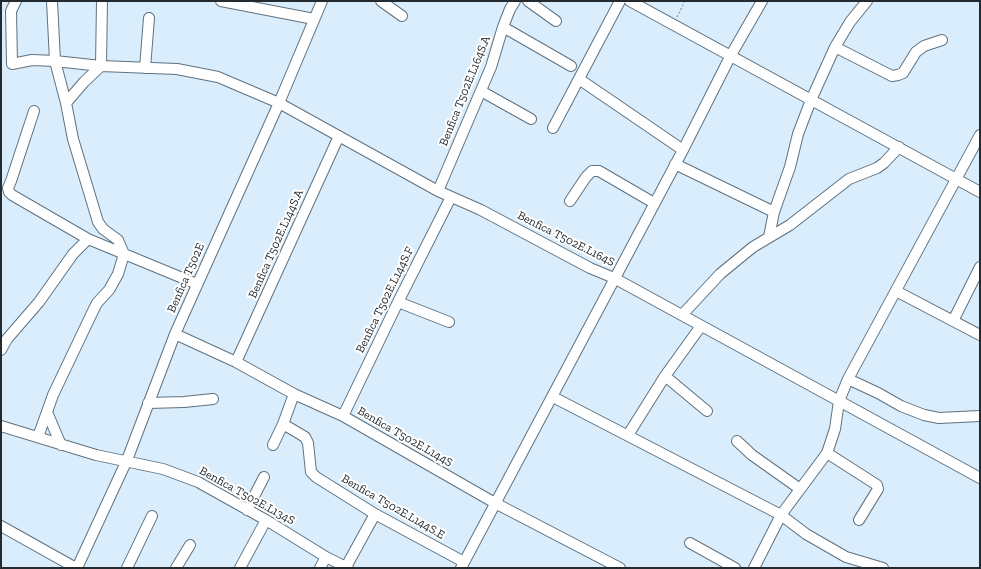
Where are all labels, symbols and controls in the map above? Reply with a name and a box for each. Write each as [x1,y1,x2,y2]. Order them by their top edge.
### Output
street label: Benfica T502E.L164S.A [436,34,494,148]
street label: Benfica T502E.L144S.A [246,187,306,301]
street label: Benfica T502E.L164S [515,208,617,270]
street label: Benfica T502E [164,241,208,315]
street label: Benfica T502E.L144S.F [353,244,417,356]
street label: Benfica T502E.L144S [355,404,455,470]
street label: Benfica T502E.L134S [197,464,297,528]
street label: Benfica T502E.L144S.E [339,472,447,542]

